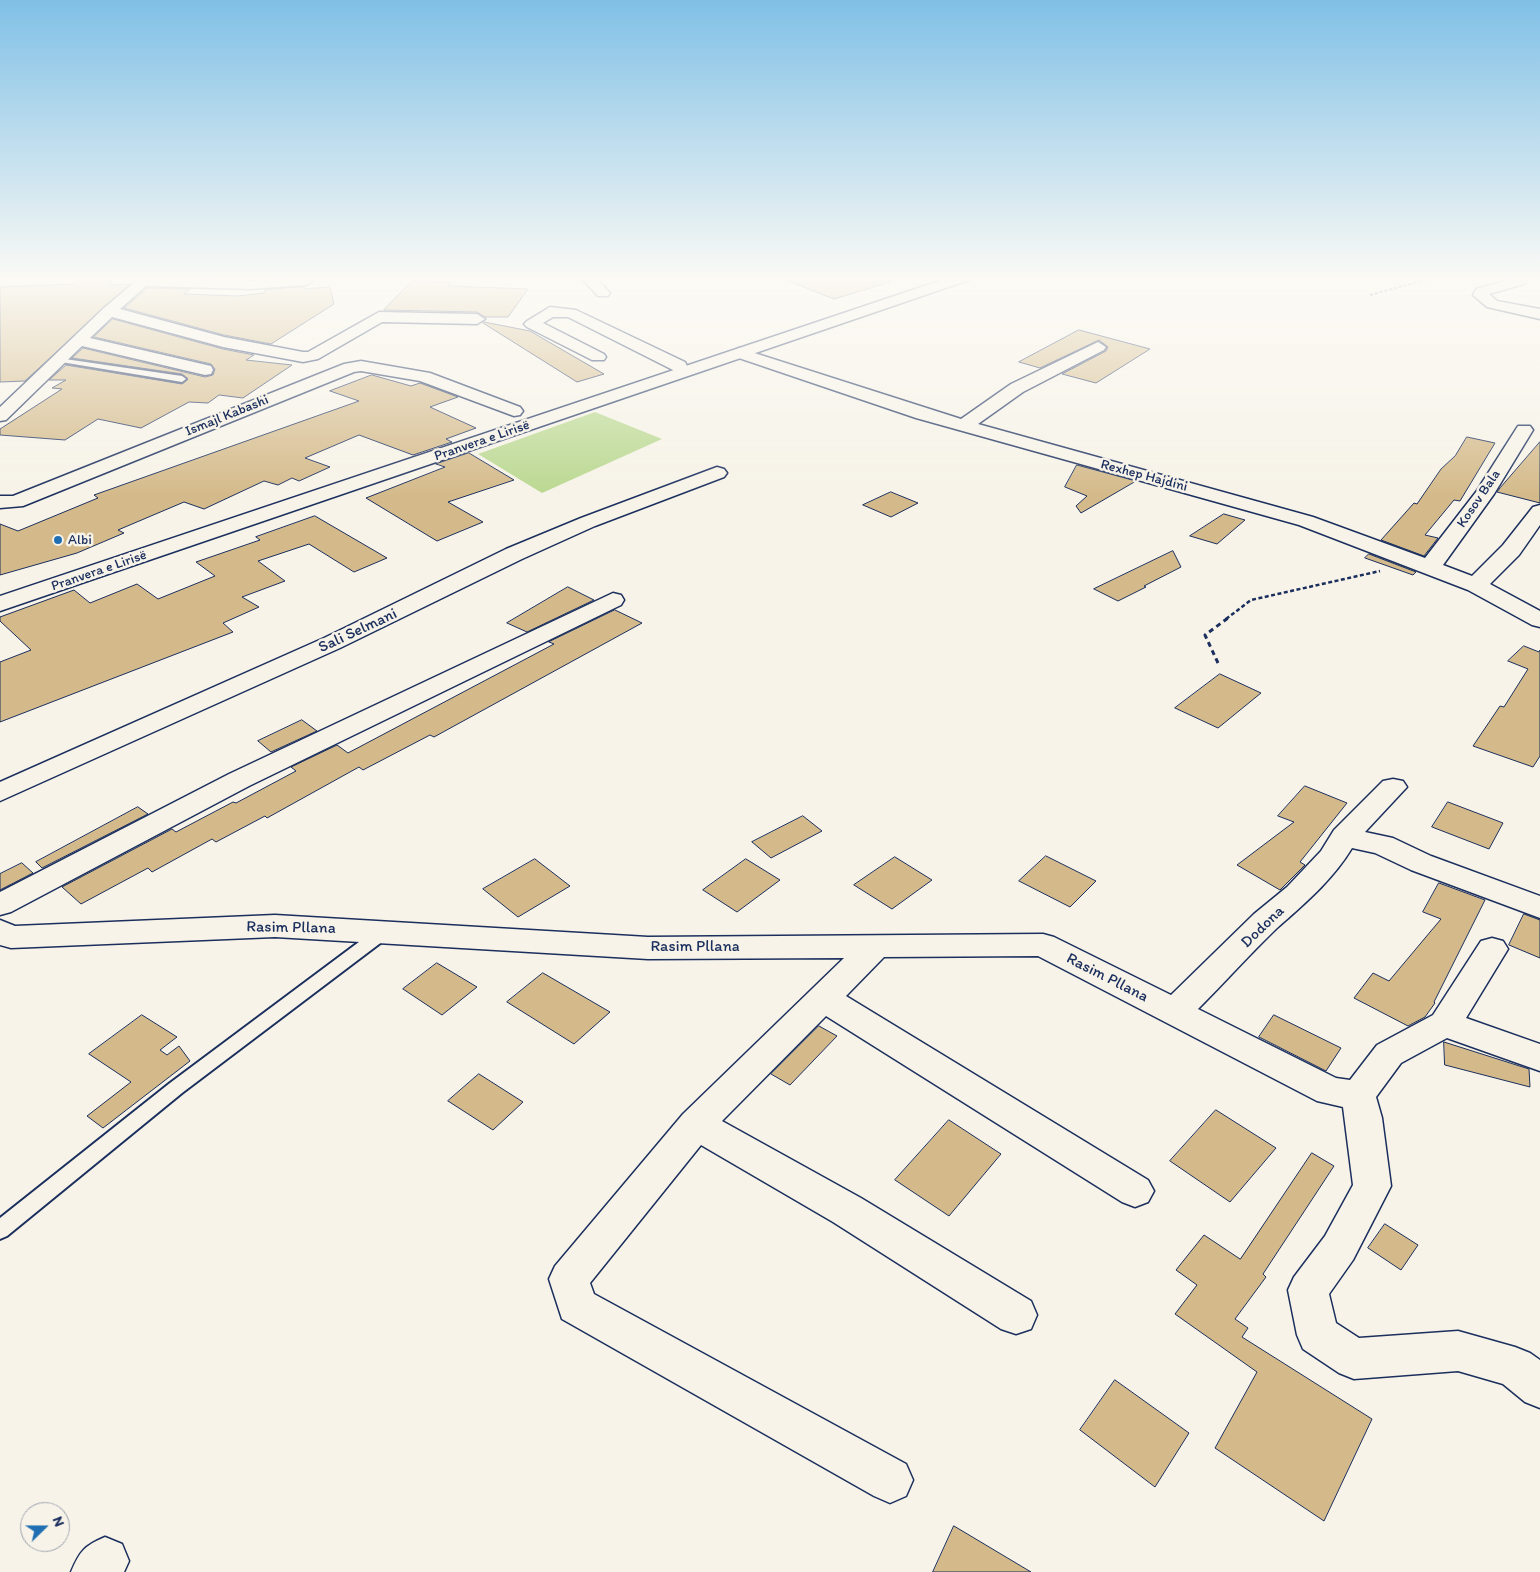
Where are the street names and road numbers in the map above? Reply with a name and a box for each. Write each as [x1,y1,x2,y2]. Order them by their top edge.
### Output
street label: Ismajl Kabashi [183,392,271,440]
street label: Pranvera e Lirisë [432,417,532,465]
street label: Rexhep Hajdini [1099,456,1189,496]
street label: Kosov Bala [1454,467,1504,531]
street label: Pranvera e Lirisë [49,547,149,595]
street label: Sali Selmani [316,604,400,658]
street label: Dodona [1237,902,1289,952]
street label: Rasim Pllana [246,918,336,938]
street label: Rasim Pllana [650,937,740,957]
street label: Rasim Pllana [1063,949,1151,1007]

